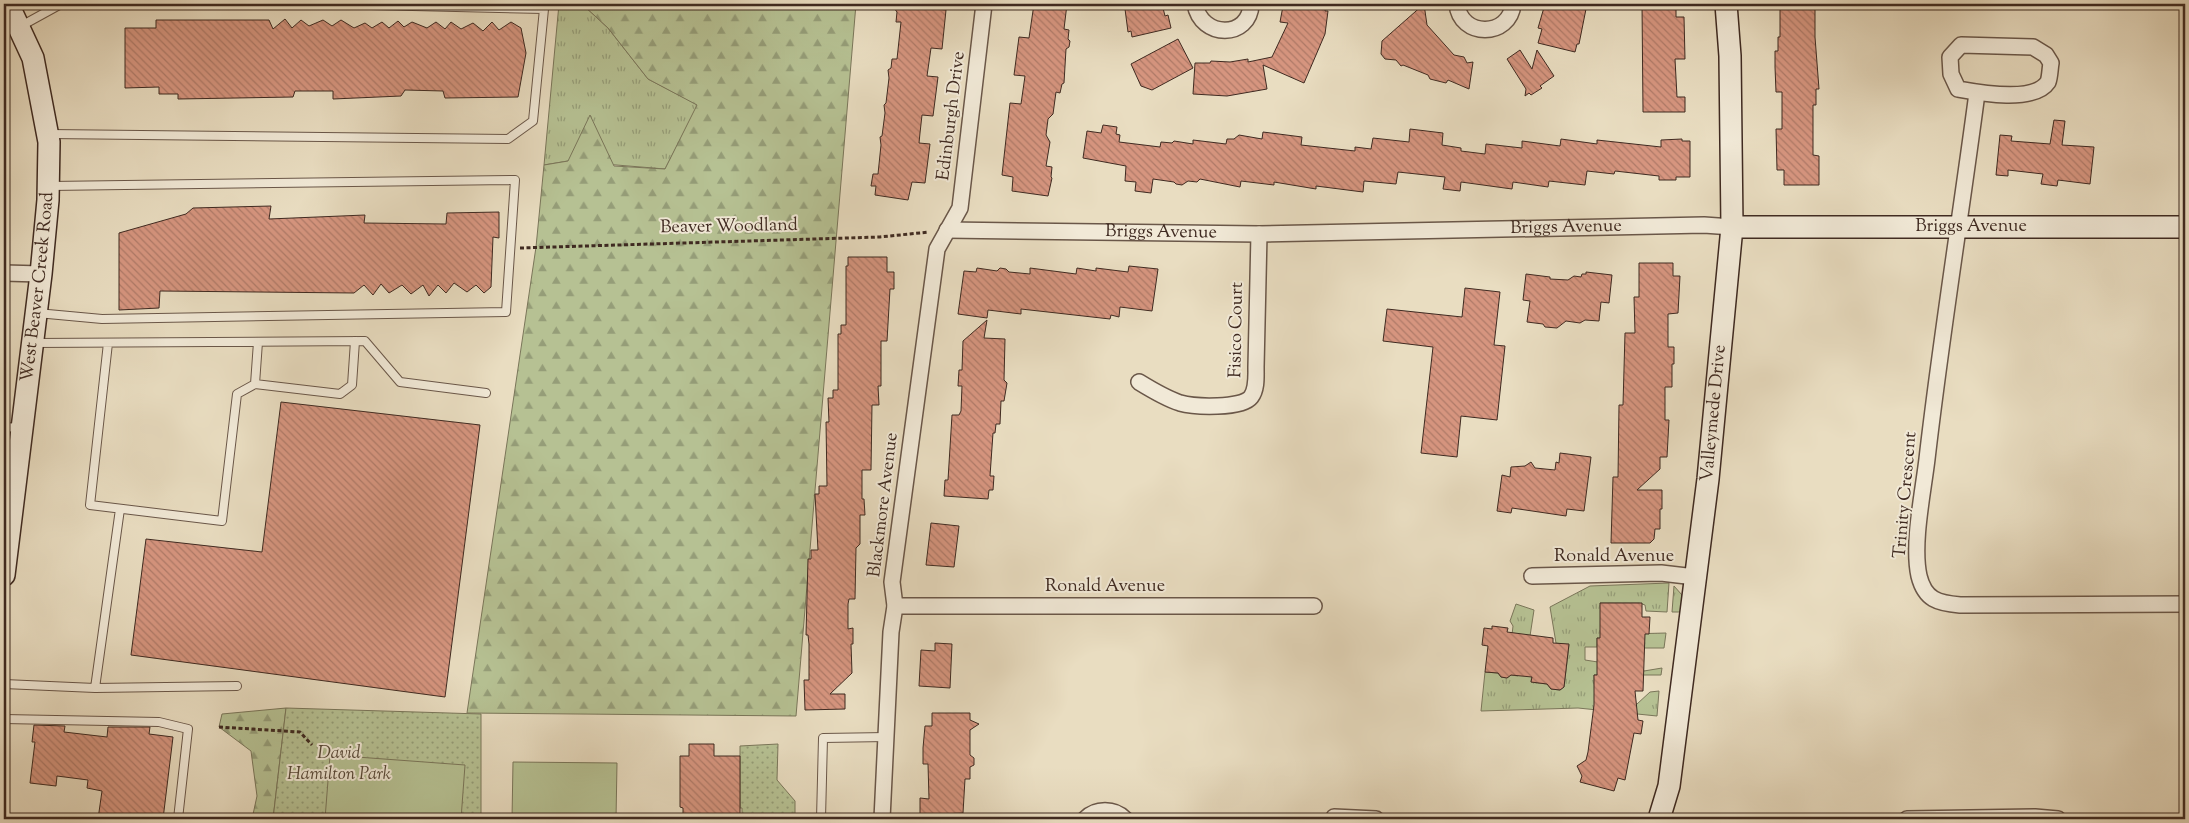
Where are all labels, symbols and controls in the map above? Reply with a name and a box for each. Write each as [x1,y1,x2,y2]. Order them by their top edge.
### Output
street label: Edinburgh Drive [931,50,973,182]
street label: West Beaver Creek Road [15,192,61,384]
street label: Beaver Woodland [660,213,798,241]
street label: Briggs Avenue [1510,214,1622,242]
street label: Briggs Avenue [1915,214,2027,240]
street label: Briggs Avenue [1105,219,1217,246]
street label: Fisico Court [1223,282,1251,378]
street label: Valleymede Drive [1695,344,1734,483]
street label: Blackmore Avenue [862,431,906,579]
street label: Trinity Crescent [1888,431,1924,559]
street label: Ronald Avenue [1554,544,1674,570]
street label: Ronald Avenue [1045,574,1165,600]
park label: David Hamilton Park [287,741,391,788]

